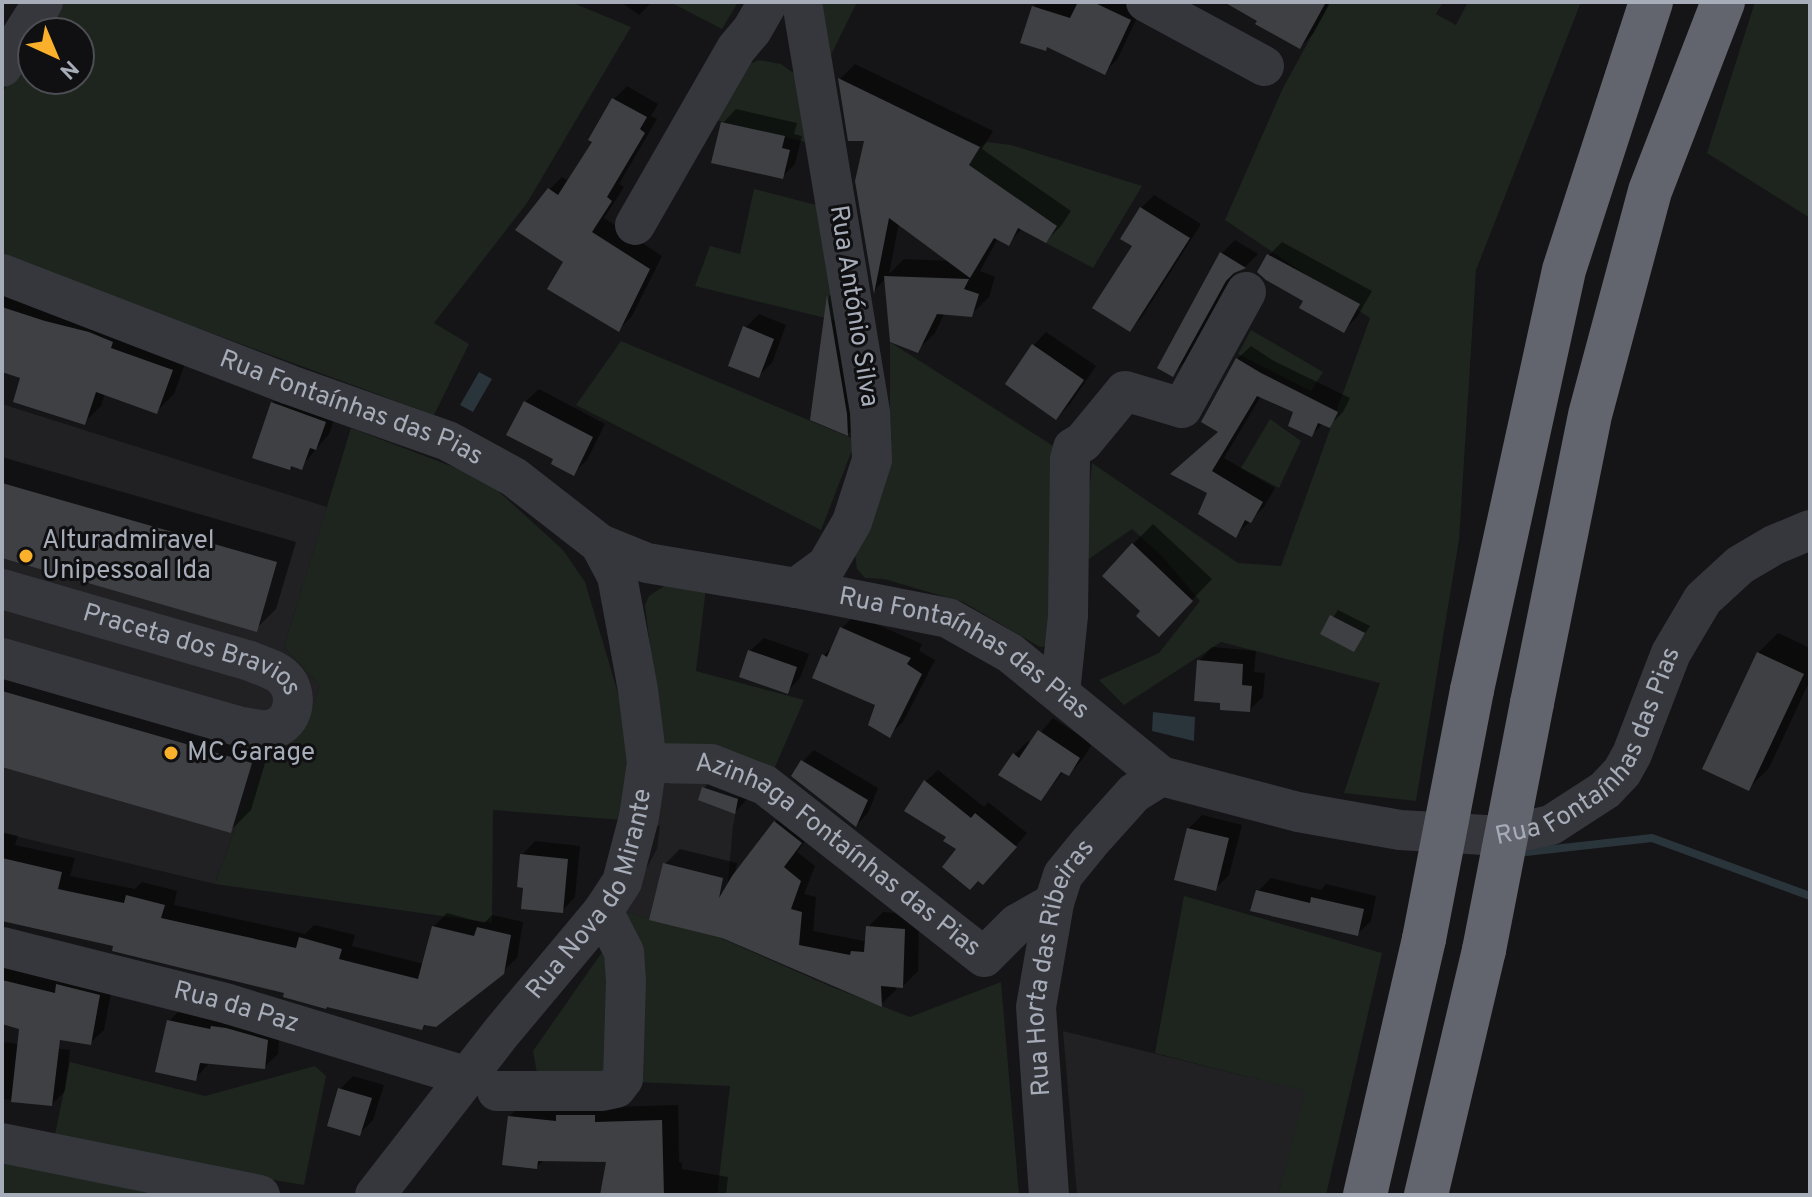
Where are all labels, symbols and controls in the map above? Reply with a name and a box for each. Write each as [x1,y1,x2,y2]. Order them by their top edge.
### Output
north arrow [16,16,96,96]
text: N [53,53,83,84]
street label: Rua António Silva [821,203,885,409]
street label: Rua Fontaínhas das Pias [215,343,489,473]
place label: Alturadmiravel Unipessoal lda [42,525,215,588]
marker: Alturadmiravel Unipessoal lda [17,547,35,565]
street label: Rua Fontaínhas das Pias [836,580,1096,727]
street label: Praceta dos Bravios [79,597,308,700]
street label: Rua Fontaínhas das Pias [1492,642,1688,853]
place label: MC Garage [187,737,315,770]
marker: MC Garage [162,744,180,762]
street label: Azinhaga Fontaínhas das Pias [695,747,987,965]
street label: Rua Nova do Mirante [519,786,660,1007]
street label: Rua Horta das Ribeiras [1019,832,1102,1097]
street label: Rua da Paz [170,974,303,1041]

